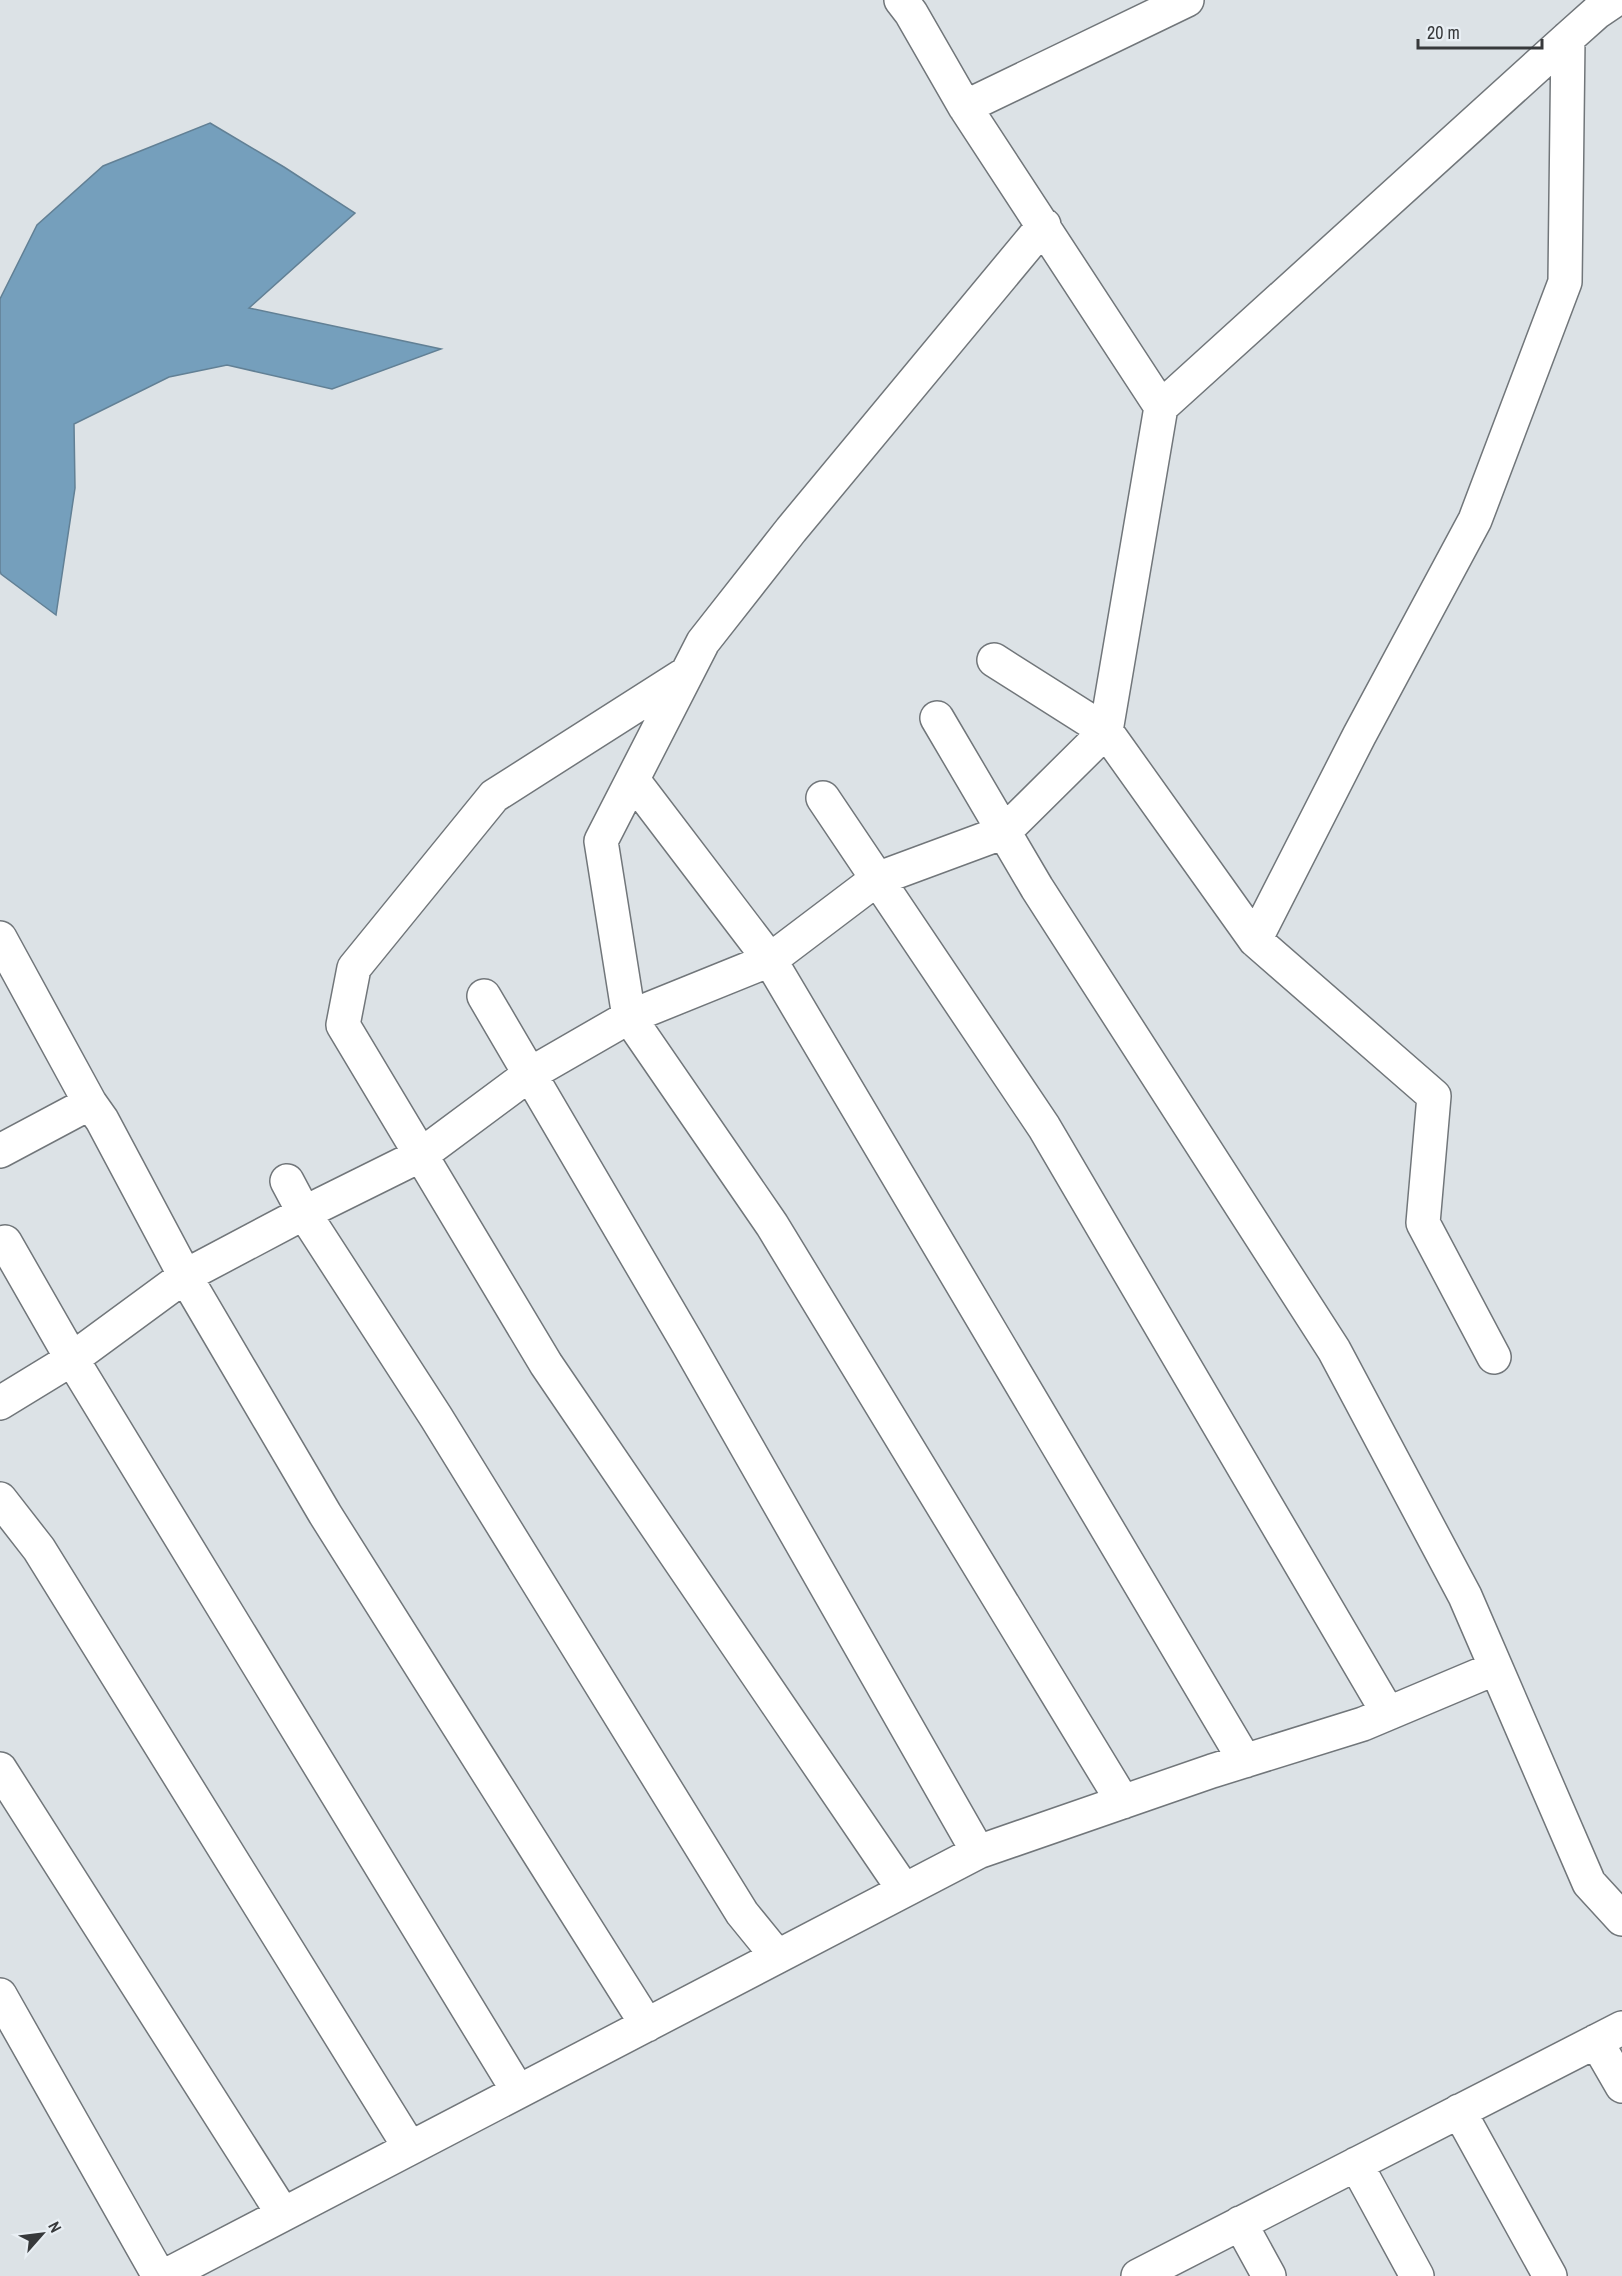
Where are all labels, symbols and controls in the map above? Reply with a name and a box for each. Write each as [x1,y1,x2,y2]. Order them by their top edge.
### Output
scale bar [1418,12,1542,50]
text: 20 m [1427,20,1460,45]
north arrow [12,2204,72,2264]
text: N [43,2218,67,2236]

